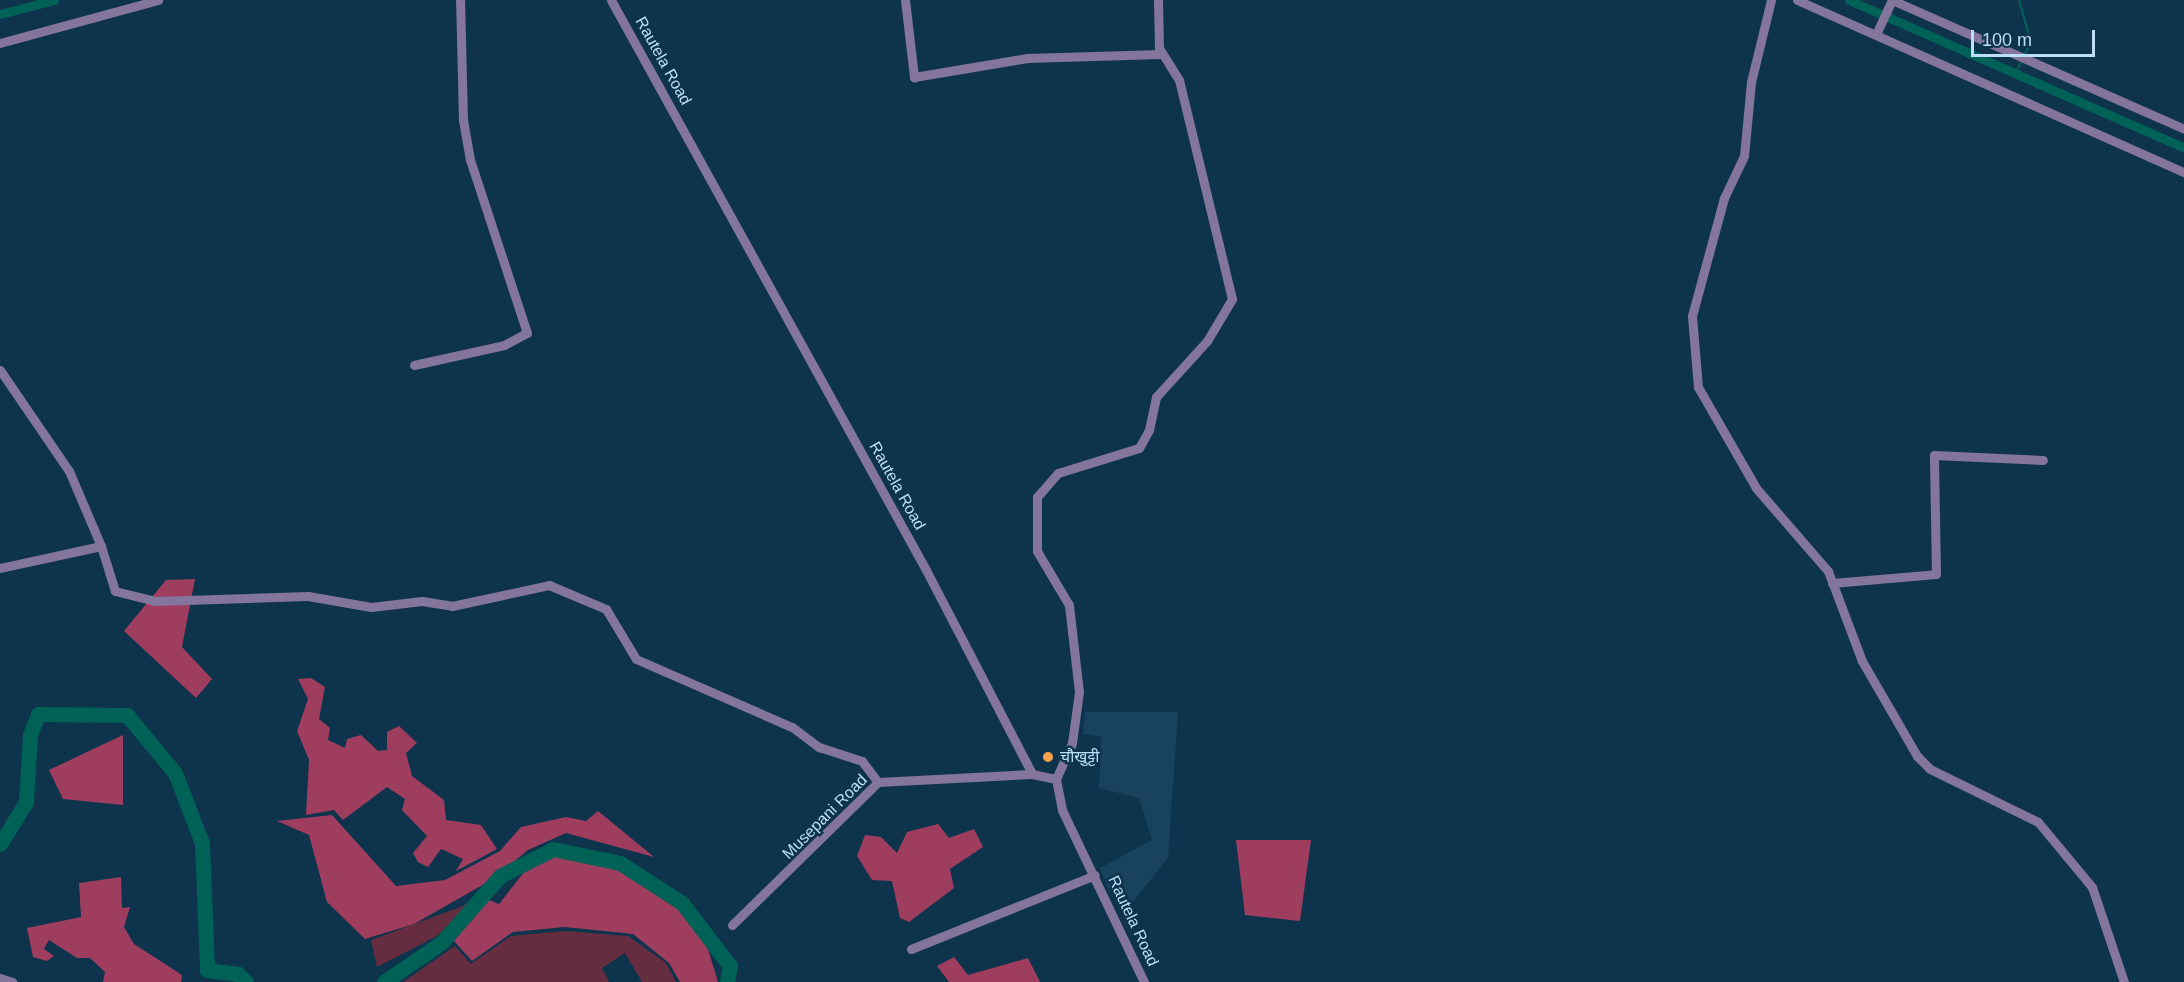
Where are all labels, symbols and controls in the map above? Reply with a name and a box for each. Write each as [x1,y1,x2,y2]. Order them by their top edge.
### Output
street label: Rautela Road [631,14,695,108]
scale bar [1974,18,2098,56]
text: 100 m [1982,30,2032,50]
street label: Rautela Road [865,439,929,533]
place label: चौखुट्टी [1060,747,1099,767]
marker: चौखुट्टी [1041,750,1055,764]
street label: Musepani Road [779,771,871,863]
street label: Rautela Road [1104,873,1162,969]

